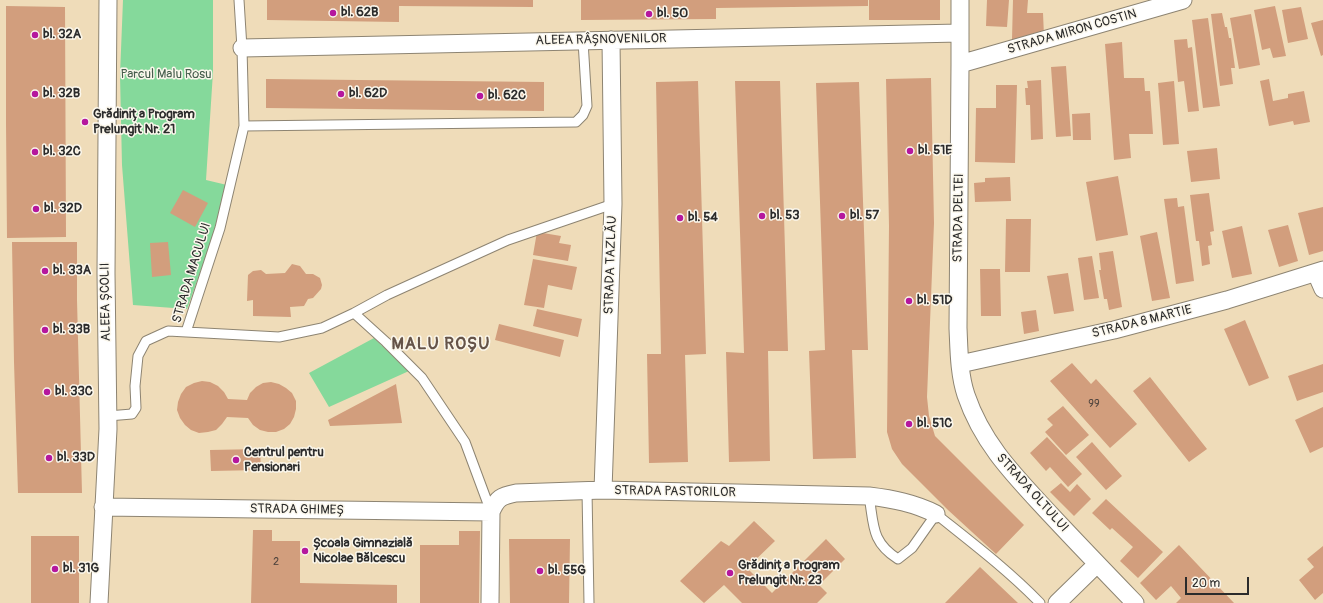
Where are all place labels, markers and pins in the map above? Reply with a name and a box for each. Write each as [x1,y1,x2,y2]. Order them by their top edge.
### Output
place label: bl. 62B [341,5,378,21]
place label: bl. 50 [657,6,688,22]
marker: bl. 62B [328,8,338,18]
marker: bl. 50 [644,9,654,19]
place label: bl. 32A [43,27,81,43]
marker: bl. 32A [30,30,40,40]
place label: bl. 32B [43,86,80,102]
place label: bl. 62D [349,86,387,102]
place label: bl. 62C [488,88,526,104]
marker: bl. 32B [30,89,40,99]
marker: bl. 62D [336,89,346,99]
marker: bl. 62C [475,91,485,101]
place label: Grădinița Program Prelungit Nr. 21 [93,107,195,138]
marker: Grădinița Program Prelungit Nr. 21 [80,117,90,127]
place label: bl. 51E [918,143,952,159]
place label: bl. 32C [43,144,81,160]
marker: bl. 51E [905,146,915,156]
marker: bl. 32C [30,147,40,157]
place label: bl. 32D [44,201,82,217]
marker: bl. 32D [31,204,41,214]
place label: bl. 53 [770,208,799,224]
place label: bl. 57 [850,208,879,224]
place label: bl. 54 [688,210,718,226]
marker: bl. 53 [757,211,767,221]
marker: bl. 57 [837,211,847,221]
marker: bl. 54 [675,213,685,223]
place label: bl. 33A [53,263,91,279]
marker: bl. 33A [40,266,50,276]
place label: bl. 51D [917,293,952,309]
marker: bl. 51D [904,296,914,306]
place label: bl. 33B [53,322,90,338]
marker: bl. 33B [40,325,50,335]
place label: bl. 33C [55,384,93,400]
marker: bl. 33C [42,387,52,397]
place label: bl. 51C [917,416,952,432]
marker: bl. 51C [904,419,914,429]
place label: Centrul pentru Pensionari [244,445,324,476]
place label: bl. 33D [57,450,95,466]
marker: bl. 33D [44,453,54,463]
marker: Centrul pentru Pensionari [231,455,241,465]
place label: Școala Gimnazială Nicolae Bălcescu [313,536,413,567]
marker: Școala Gimnazială Nicolae Bălcescu [300,546,310,556]
place label: Grădinița Program Prelungit Nr. 23 [738,558,840,589]
place label: bl. 31G [63,561,99,577]
place label: bl. 55G [548,563,586,579]
marker: bl. 31G [50,564,60,574]
marker: bl. 55G [535,566,545,576]
marker: Grădinița Program Prelungit Nr. 23 [725,568,735,578]

